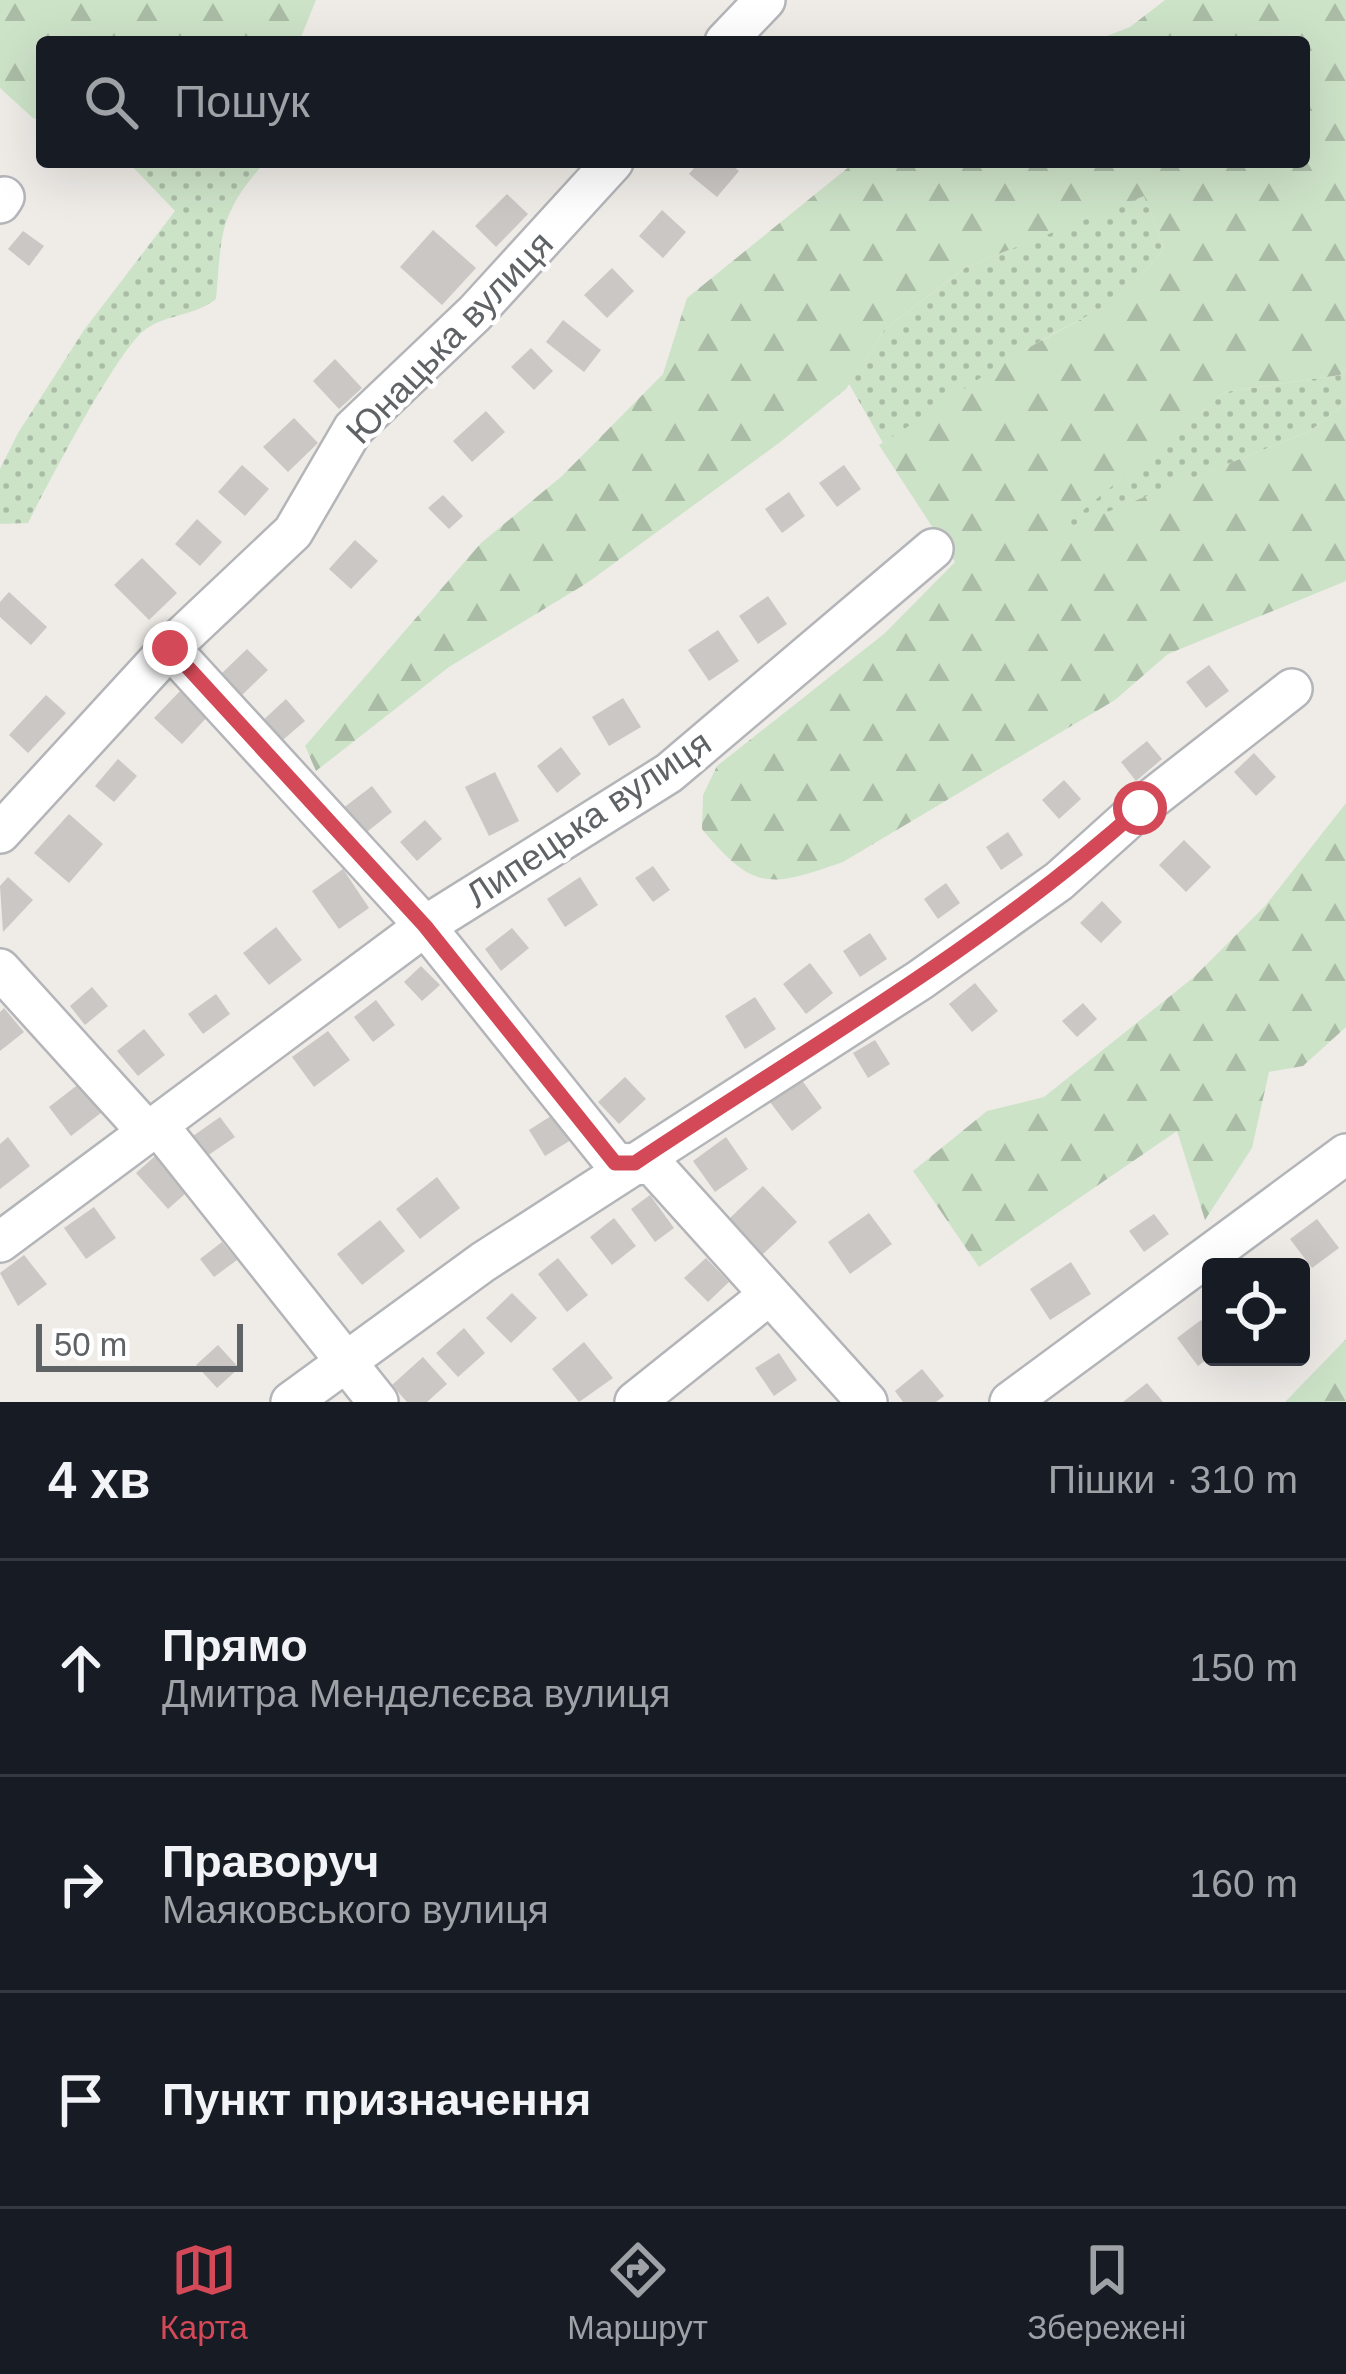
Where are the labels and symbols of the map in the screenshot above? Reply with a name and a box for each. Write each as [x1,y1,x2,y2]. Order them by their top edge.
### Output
street label: Юнацька вулиця [338,223,561,452]
route end [143,621,197,675]
street label: Липецька вулиця [458,721,718,915]
route start [1113,781,1167,835]
scale bar [36,1318,243,1371]

